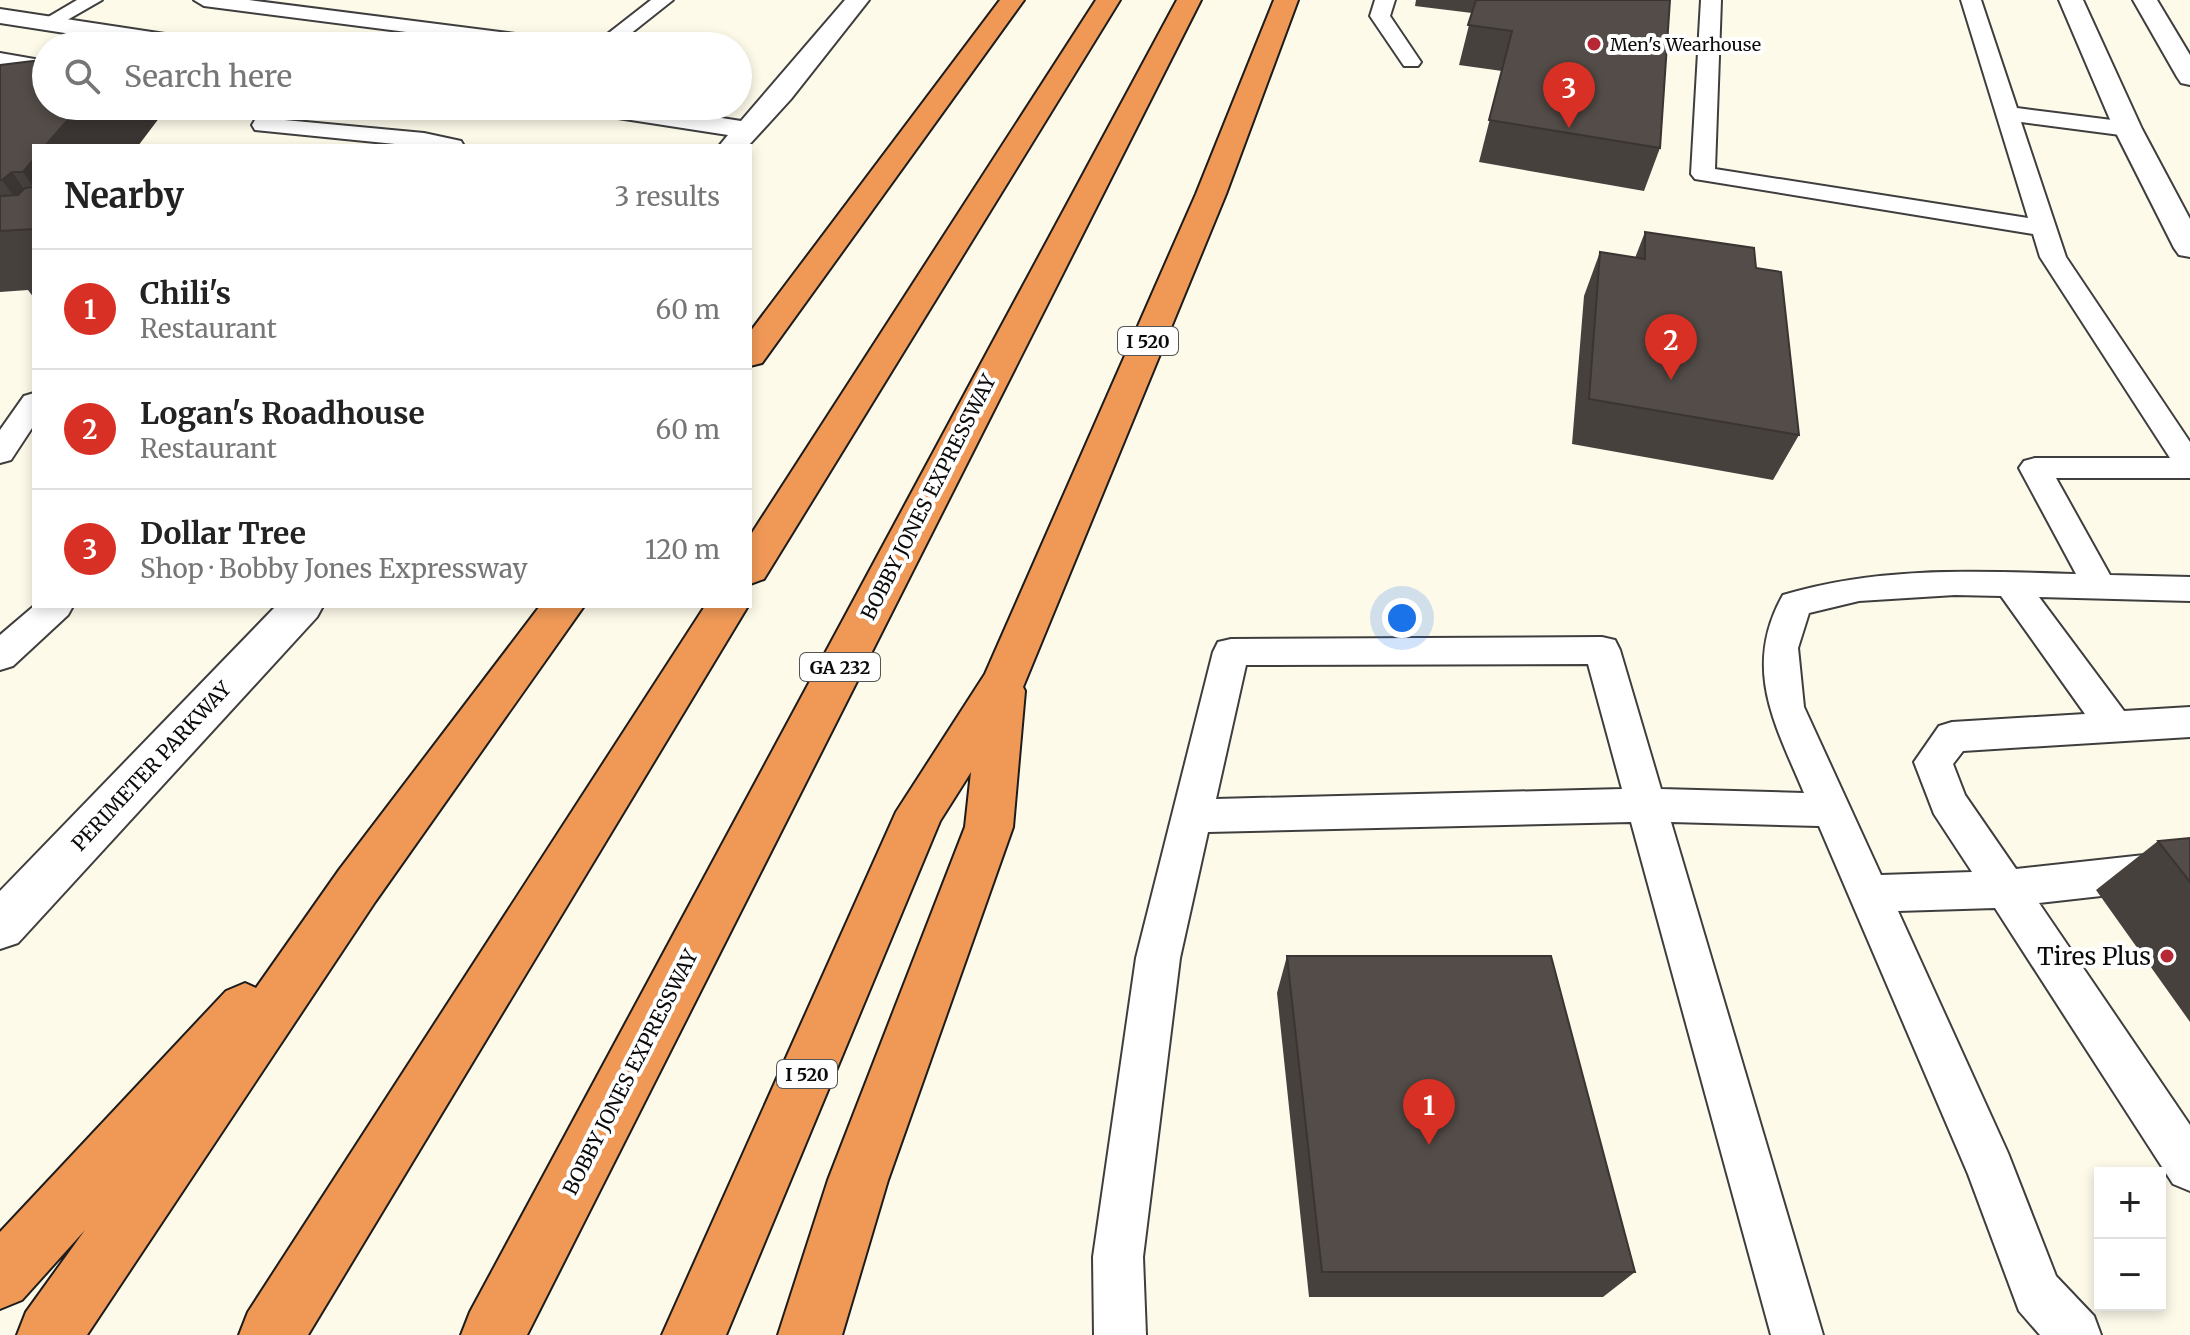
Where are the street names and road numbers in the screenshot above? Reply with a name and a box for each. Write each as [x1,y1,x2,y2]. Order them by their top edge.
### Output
road number: I 520 [1118,327,1178,355]
street label: BOBBY JONES EXPRESSWAY [855,369,1001,624]
road number: GA 232 [800,653,880,681]
street label: PERIMETER PARKWAY [66,675,237,856]
street label: BOBBY JONES EXPRESSWAY [557,944,703,1199]
road number: I 520 [777,1060,837,1088]

